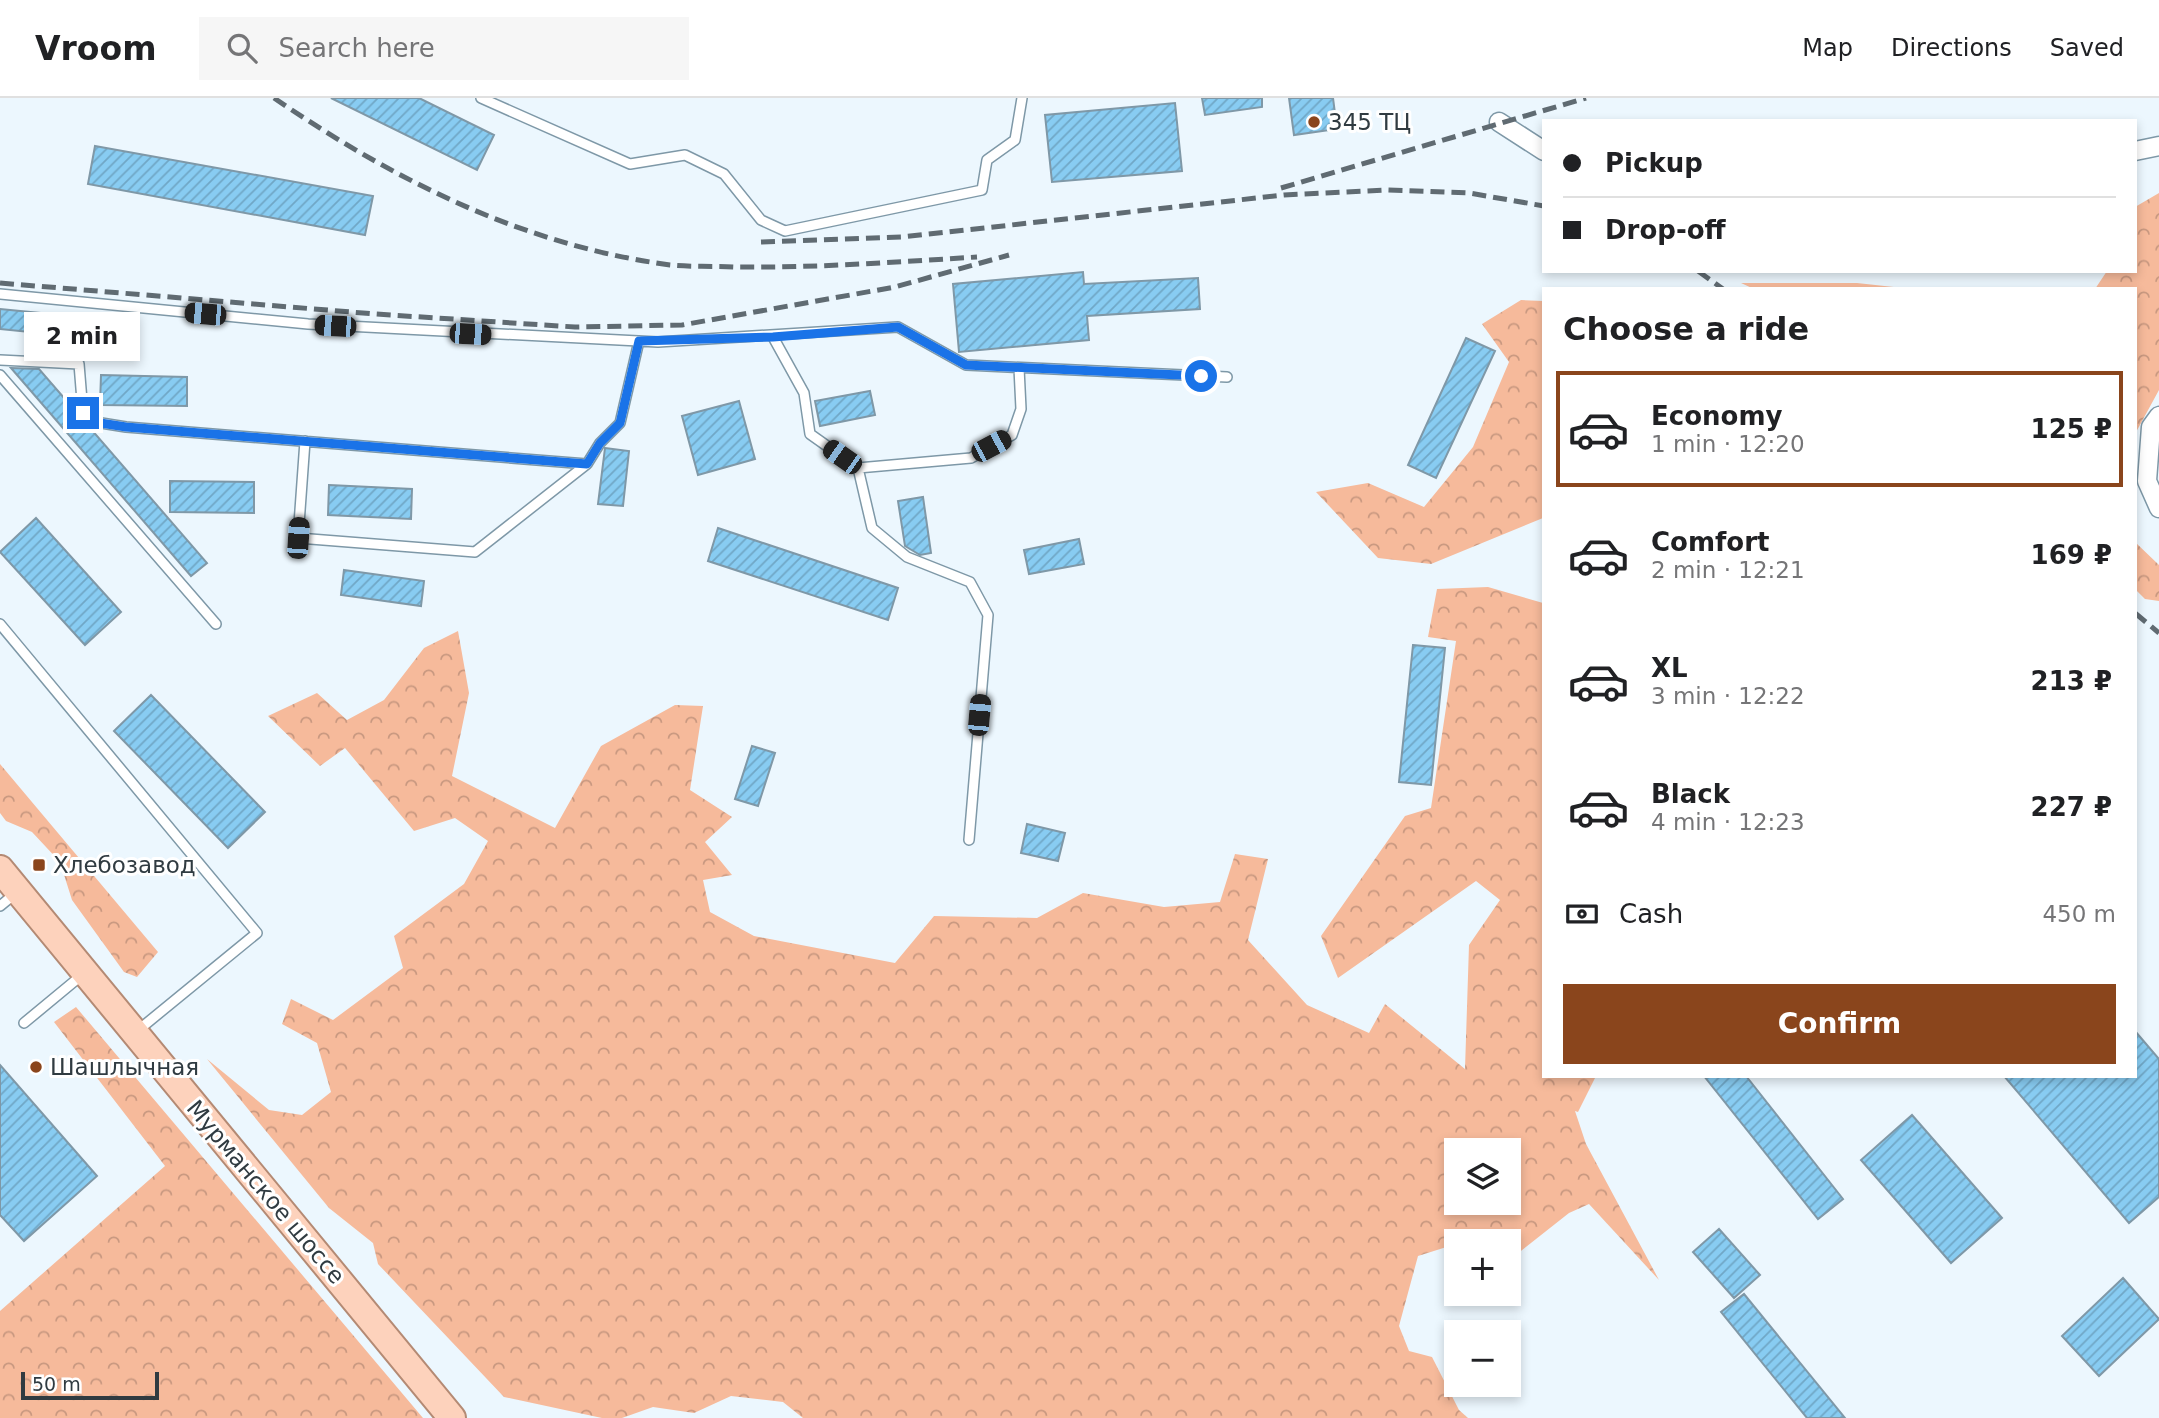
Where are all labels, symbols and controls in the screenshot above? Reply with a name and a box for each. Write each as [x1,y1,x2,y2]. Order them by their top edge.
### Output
search box [199,17,689,80]
text: Vroom [35,29,157,68]
icon: search [223,29,261,67]
text: Search here [279,33,435,63]
text: Map [1802,34,1853,62]
text: Directions [1891,34,2012,62]
text: Saved [2050,34,2124,62]
place label: 345 ТЦ [1328,109,1411,135]
marker: 345 ТЦ [1306,114,1322,130]
text: Pickup [1605,148,1703,178]
text: Drop-off [1605,215,1726,245]
car [184,302,227,326]
text: Choose a ride [1563,310,1809,348]
callout: 2 min [25,312,141,360]
car [314,314,357,338]
car [449,322,492,346]
text: 2 min [46,323,118,349]
route start [1185,360,1217,392]
route end [67,397,99,429]
icon: car [1567,398,1630,461]
text: Economy [1651,401,1782,431]
text: 125 ₽ [2031,414,2112,444]
car [968,427,1015,465]
text: 1 min · 12:20 [1651,431,1805,457]
car [819,436,866,478]
car [287,516,310,560]
icon: car [1567,524,1630,587]
text: Comfort [1651,527,1769,557]
text: 169 ₽ [2031,540,2112,570]
text: 2 min · 12:21 [1651,557,1805,583]
icon: car [1567,650,1630,713]
text: XL [1651,653,1688,683]
text: 213 ₽ [2031,666,2112,696]
text: 3 min · 12:22 [1651,683,1805,709]
car [967,693,992,737]
icon: car [1567,776,1630,839]
text: Black [1651,779,1730,809]
text: 227 ₽ [2031,792,2112,822]
text: 4 min · 12:23 [1651,809,1805,835]
place label: Хлебозавод [53,852,196,878]
marker: Хлебозавод [31,857,47,873]
icon: cash [1563,895,1601,933]
text: Cash [1619,899,1683,929]
text: 450 m [2042,901,2116,927]
button: Confirm [1563,984,2116,1064]
place label: Шашлычная [50,1054,199,1080]
marker: Шашлычная [28,1059,44,1075]
street label: Мурманское шоссе [182,1095,350,1289]
map controls [1444,1138,1521,1397]
button: layers [1444,1138,1521,1215]
button: + [1444,1229,1521,1306]
button: − [1444,1320,1521,1397]
scale bar [21,1369,159,1401]
text: 50 m [32,1373,81,1395]

